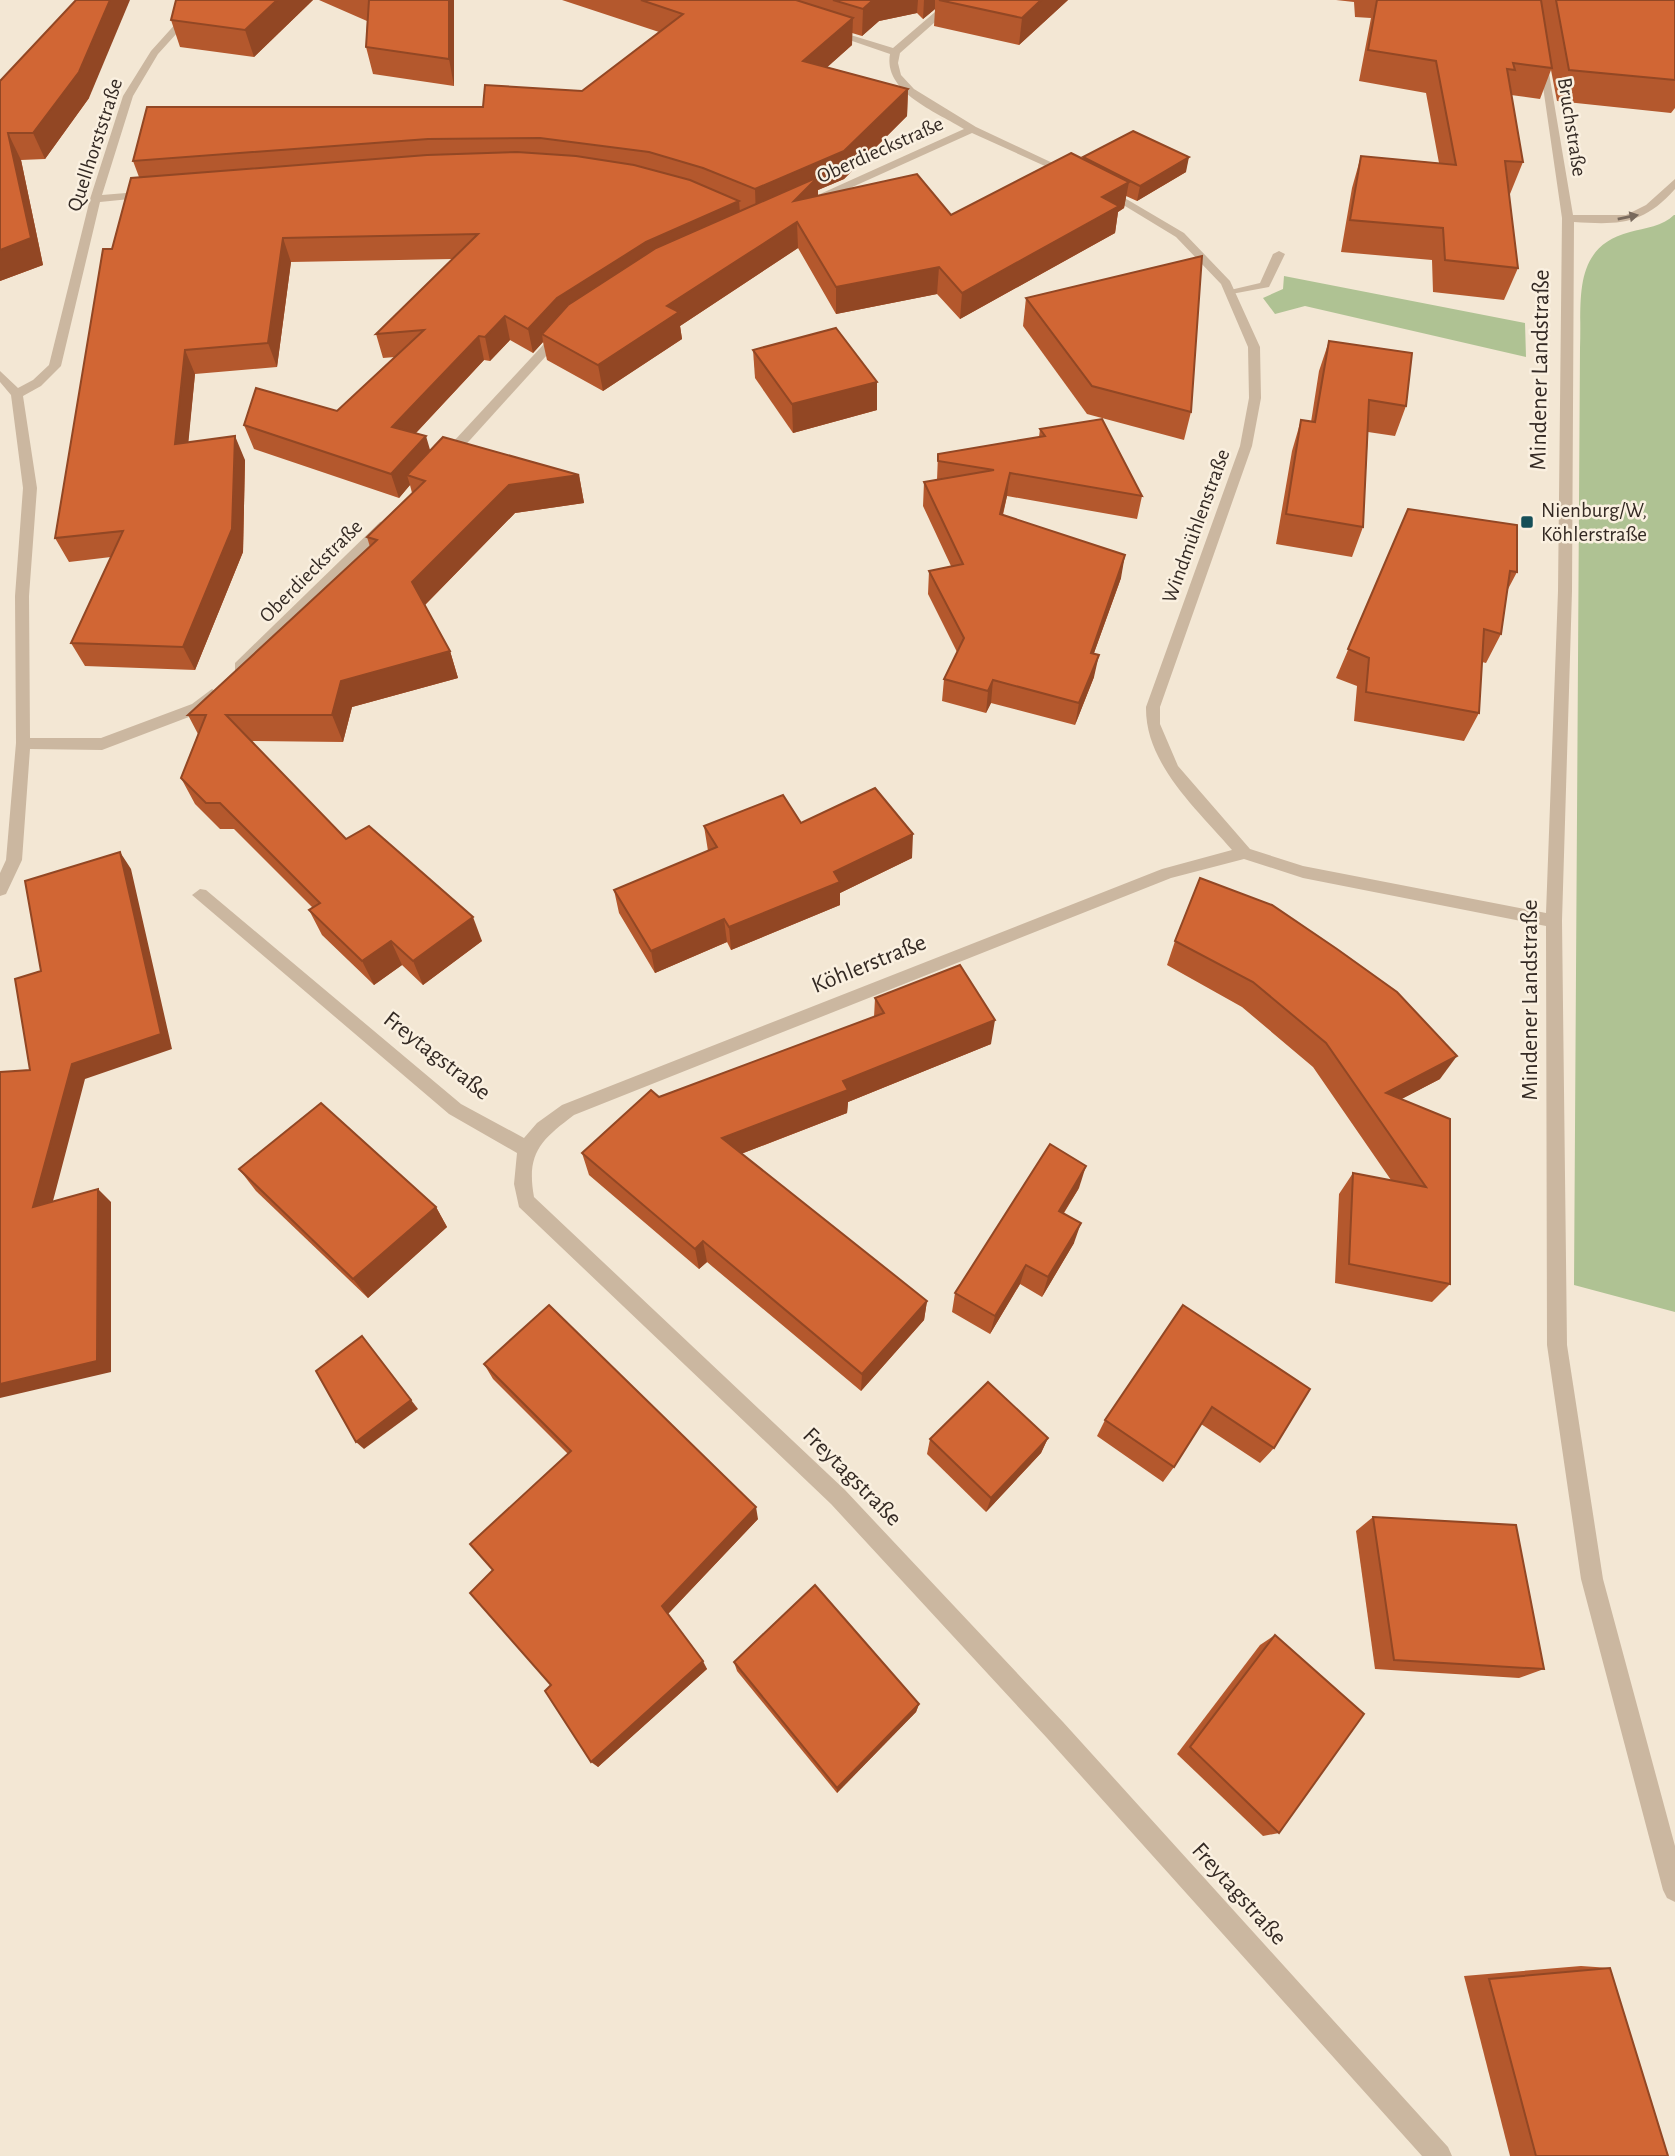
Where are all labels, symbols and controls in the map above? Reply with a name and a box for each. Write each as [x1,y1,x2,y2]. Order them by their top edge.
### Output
street label: Quellhorststraße [64,76,126,214]
street label: Bruchstraße [1554,76,1590,178]
street label: Oberdieckstraße [814,113,946,187]
one-way arrow [1617,212,1639,223]
street label: Mindener Landstraße [1526,269,1554,471]
street label: Windmühlenstraße [1158,446,1234,606]
place label: Nienburg/W, Köhlerstraße [1541,500,1647,545]
marker: Nienburg/W, Köhlerstraße [1519,514,1535,530]
street label: Oberdieckstraße [256,516,366,626]
street label: Mindener Landstraße [1518,900,1542,1100]
street label: Köhlerstraße [808,930,930,998]
street label: Freytagstraße [379,1007,495,1105]
street label: Freytagstraße [798,1423,906,1531]
street label: Freytagstraße [1187,1838,1291,1950]

